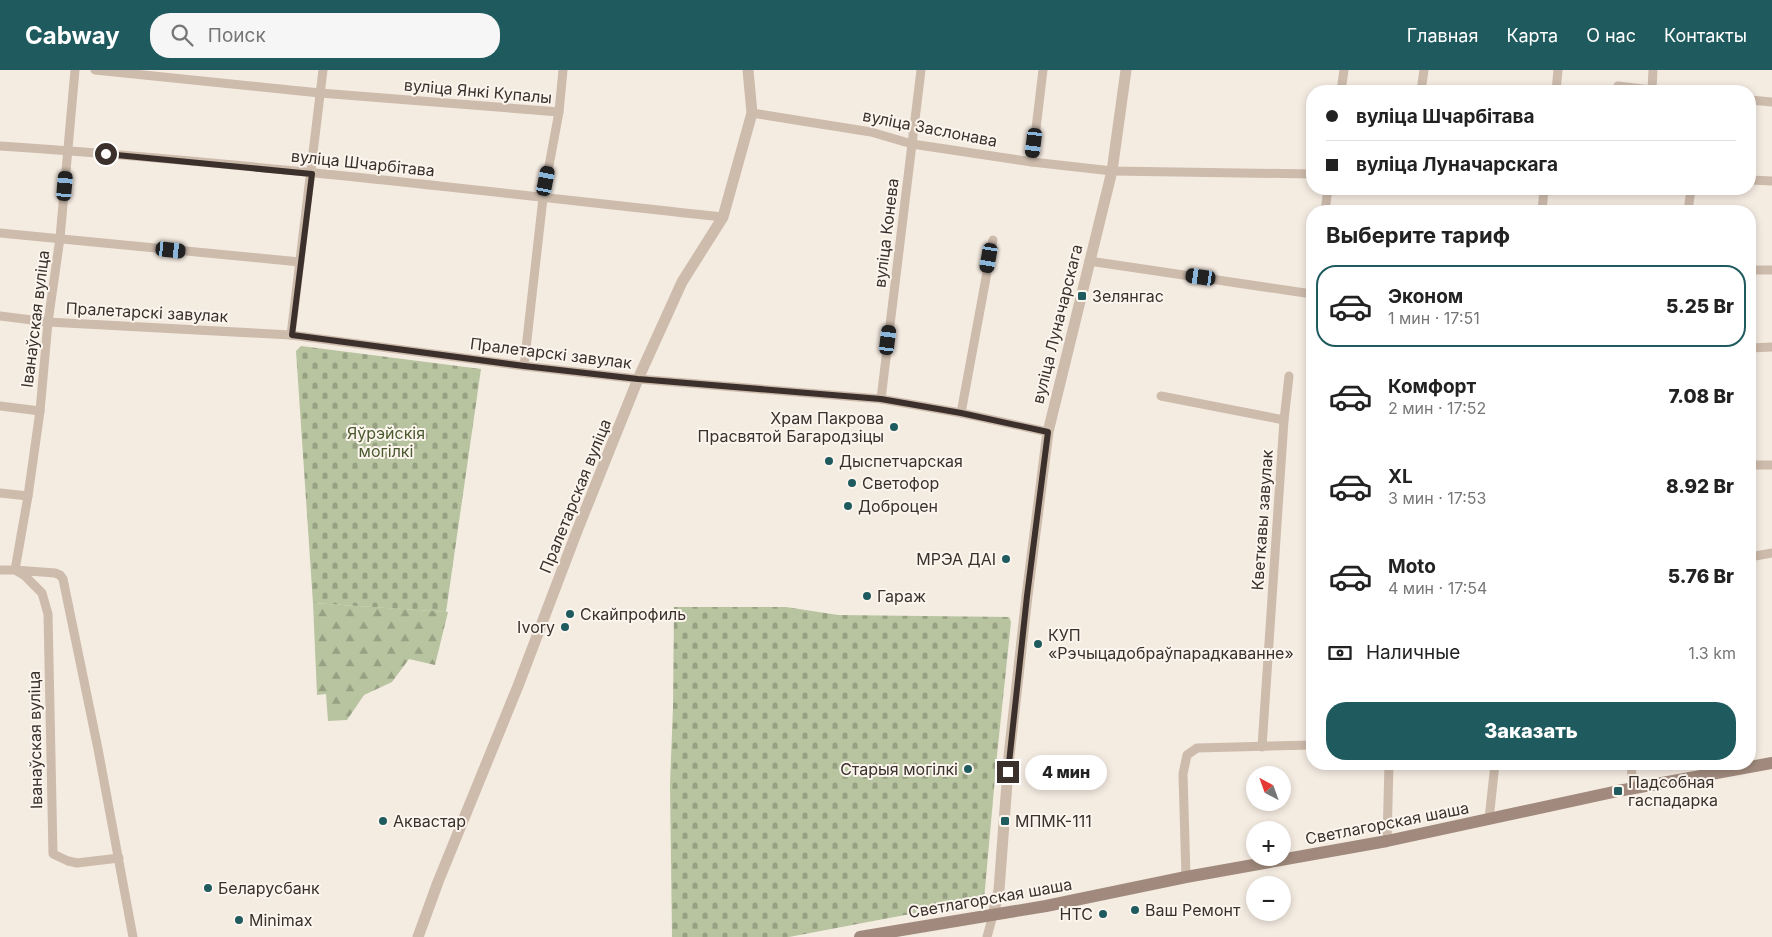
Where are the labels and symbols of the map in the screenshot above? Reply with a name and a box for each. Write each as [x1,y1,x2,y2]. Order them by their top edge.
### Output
street label: вуліца Янкі Купалы [403,75,553,107]
street label: вуліца Заслонава [861,105,999,151]
car [1024,127,1043,159]
route start [95,143,117,165]
street label: вуліца Шчарбітава [290,145,436,181]
car [535,165,556,197]
car [56,170,73,202]
street label: вуліца Конева [869,177,903,289]
car [155,241,186,259]
car [979,242,998,274]
street label: вуліца Луначарскага [1027,242,1087,406]
street label: Іванаўская вуліца [17,249,53,389]
car [1185,267,1216,287]
place label: Зелянгас [1092,286,1164,306]
marker: Зелянгас [1076,290,1088,302]
street label: Пралетарскі завулак [65,298,229,326]
car [878,324,897,356]
street label: Пралетарскі завулак [469,333,633,373]
place label: Храм Пакрова Прасвятой Багародзіцы [698,408,884,446]
street label: Пралетарская вуліца [535,416,615,576]
marker: Храм Пакрова Прасвятой Багародзіцы [888,421,900,433]
park label: Яўрэйскія могілкі [347,423,425,461]
street label: Кветкавы завулак [1247,449,1277,591]
place label: Дыспетчарская [839,451,963,471]
marker: Дыспетчарская [823,455,835,467]
place label: Светофор [862,473,939,493]
marker: Светофор [846,477,858,489]
place label: Доброцен [858,496,938,516]
marker: Доброцен [842,500,854,512]
place label: МРЭА ДАІ [916,549,996,569]
marker: МРЭА ДАІ [1000,553,1012,565]
place label: Гараж [877,586,926,606]
marker: Гараж [861,590,873,602]
place label: Скайпрофиль [580,604,686,624]
marker: Скайпрофиль [564,608,576,620]
place label: Ivory [517,617,555,637]
marker: Ivory [559,621,571,633]
place label: КУП «Рэчыцадобраўпарадкаванне» [1048,625,1294,663]
marker: КУП «Рэчыцадобраўпарадкаванне» [1032,638,1044,650]
street label: Іванаўская вуліца [24,671,46,809]
callout: 4 мин [1026,754,1108,790]
place label: Старыя могілкі [840,759,958,779]
route end [997,761,1019,783]
marker: Старыя могілкі [962,763,974,775]
north arrow [1246,766,1291,811]
place label: Падсобная гаспадарка [1628,772,1718,810]
marker: Падсобная гаспадарка [1612,785,1624,797]
street label: Светлагорская шаша [1303,797,1471,849]
place label: Аквастар [393,811,466,831]
place label: МПМК-111 [1015,811,1092,831]
marker: Аквастар [377,815,389,827]
marker: МПМК-111 [999,815,1011,827]
street label: Светлагорская шаша [906,874,1074,922]
place label: Беларусбанк [218,878,320,898]
marker: Беларусбанк [202,882,214,894]
place label: Ваш Ремонт [1145,900,1241,920]
place label: НТС [1060,904,1093,924]
marker: Ваш Ремонт [1129,904,1141,916]
marker: НТС [1097,908,1109,920]
place label: Minimax [249,910,313,930]
marker: Minimax [233,914,245,926]

